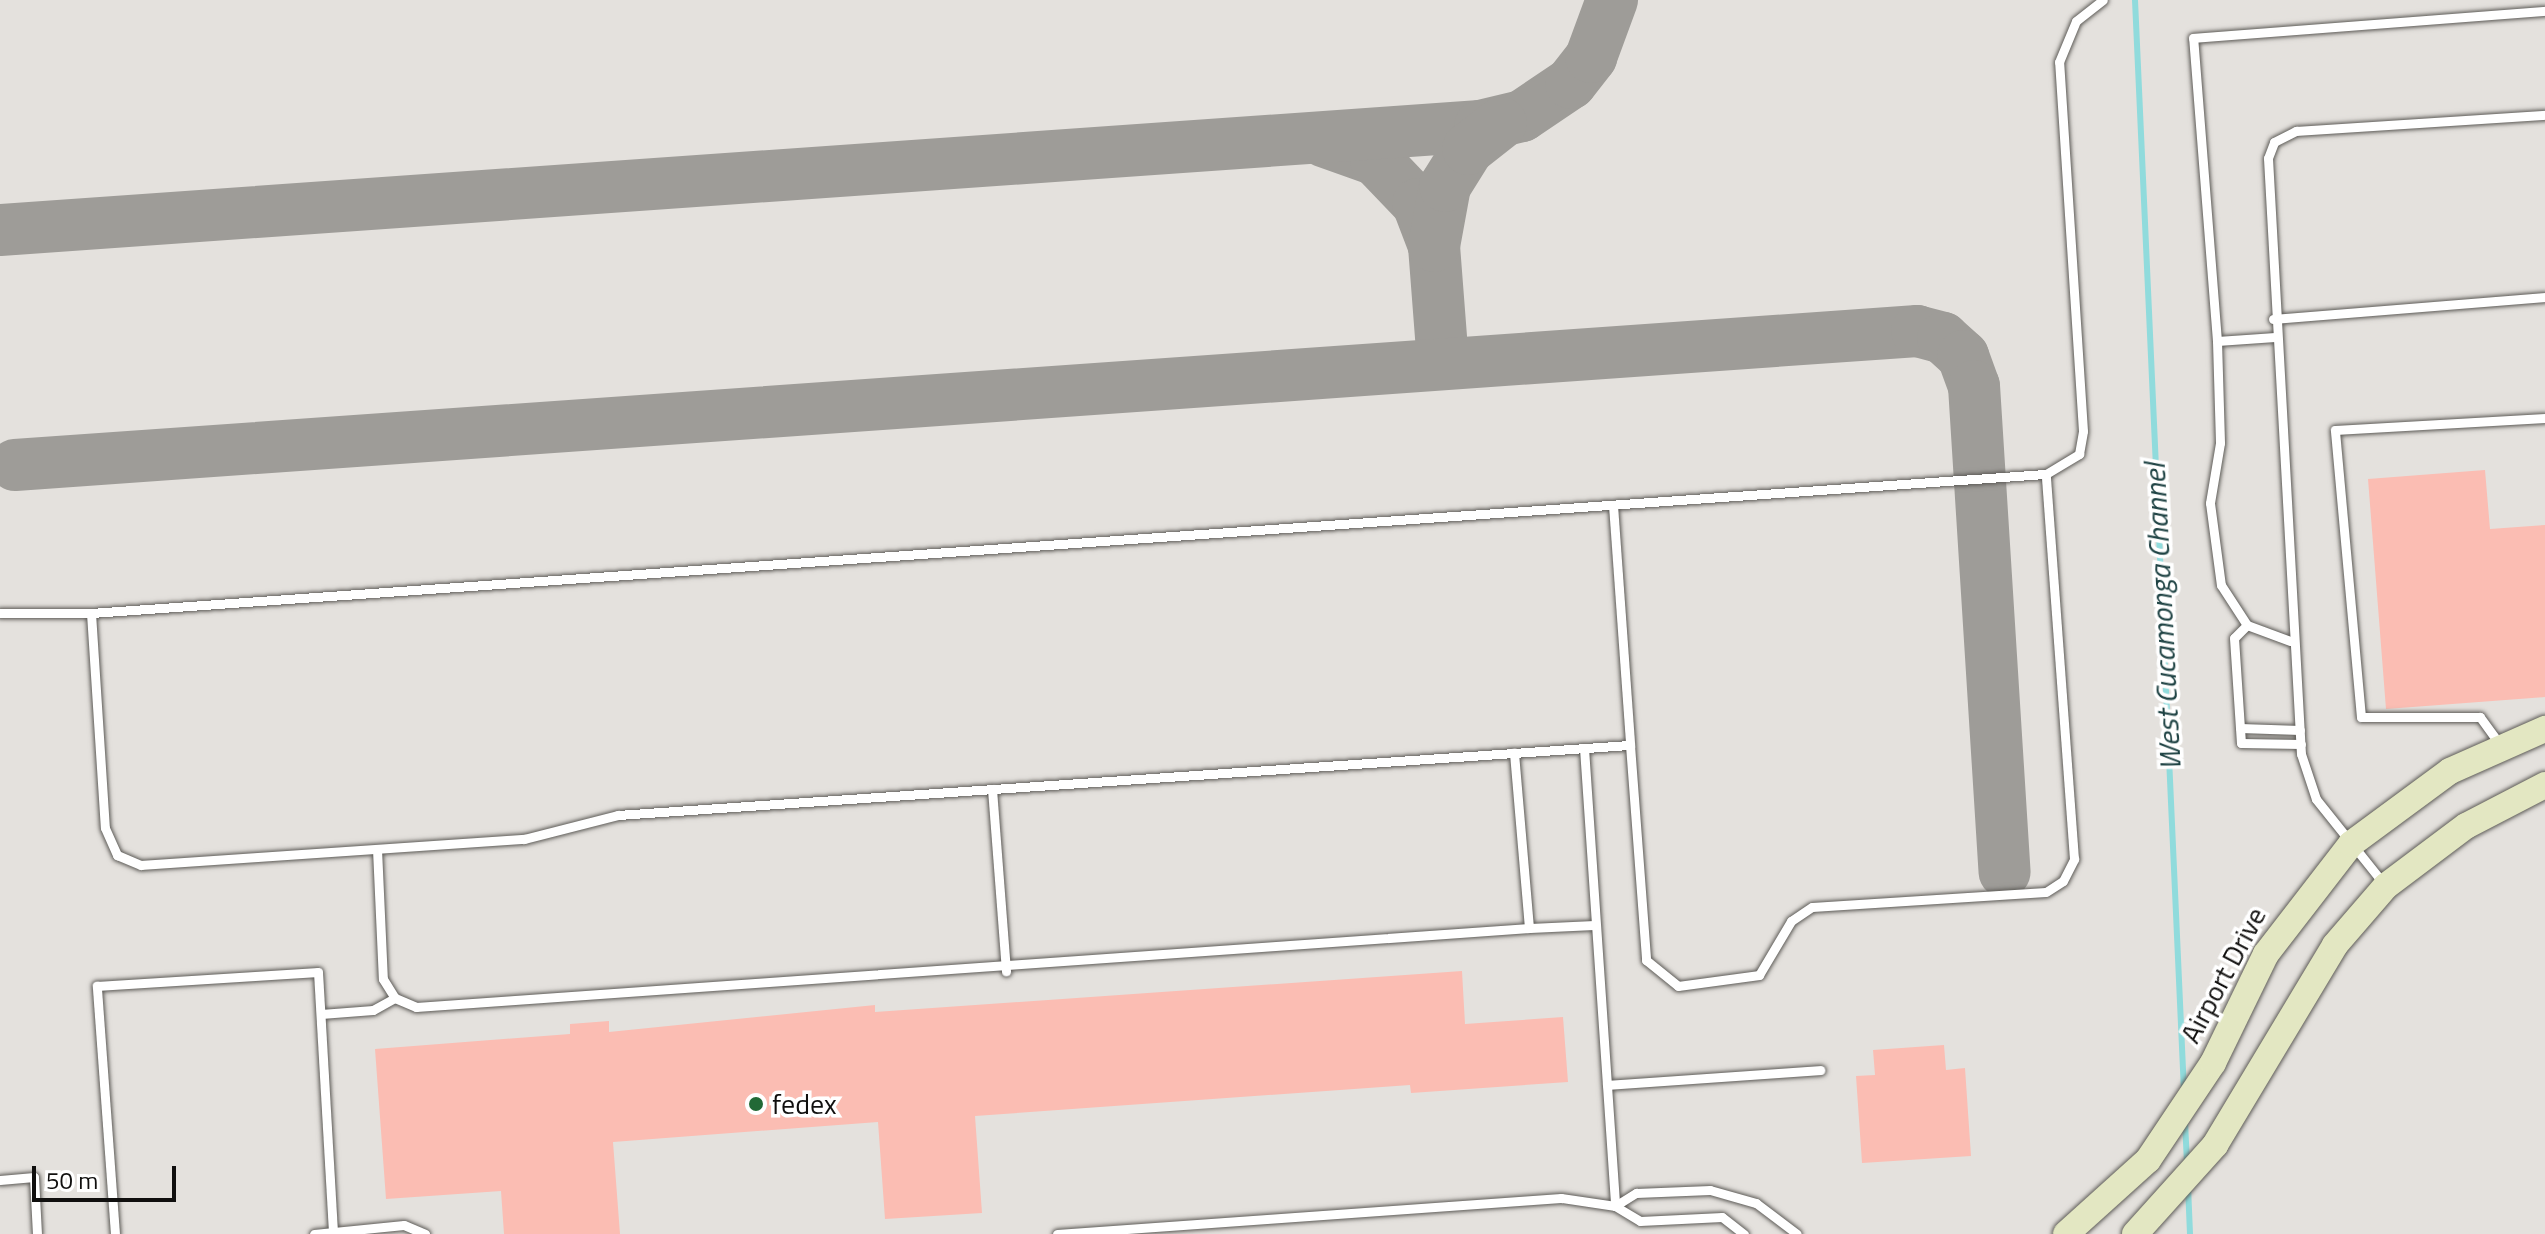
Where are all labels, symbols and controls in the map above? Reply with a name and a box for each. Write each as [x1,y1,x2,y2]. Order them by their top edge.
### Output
water label: West Cucamonga Channel [2136,462,2188,772]
street label: Airport Drive [2173,901,2273,1049]
place label: fedex [772,1087,837,1121]
marker: fedex [747,1095,765,1113]
scale bar [36,1150,180,1200]
text: 50 m [46,1162,98,1198]

